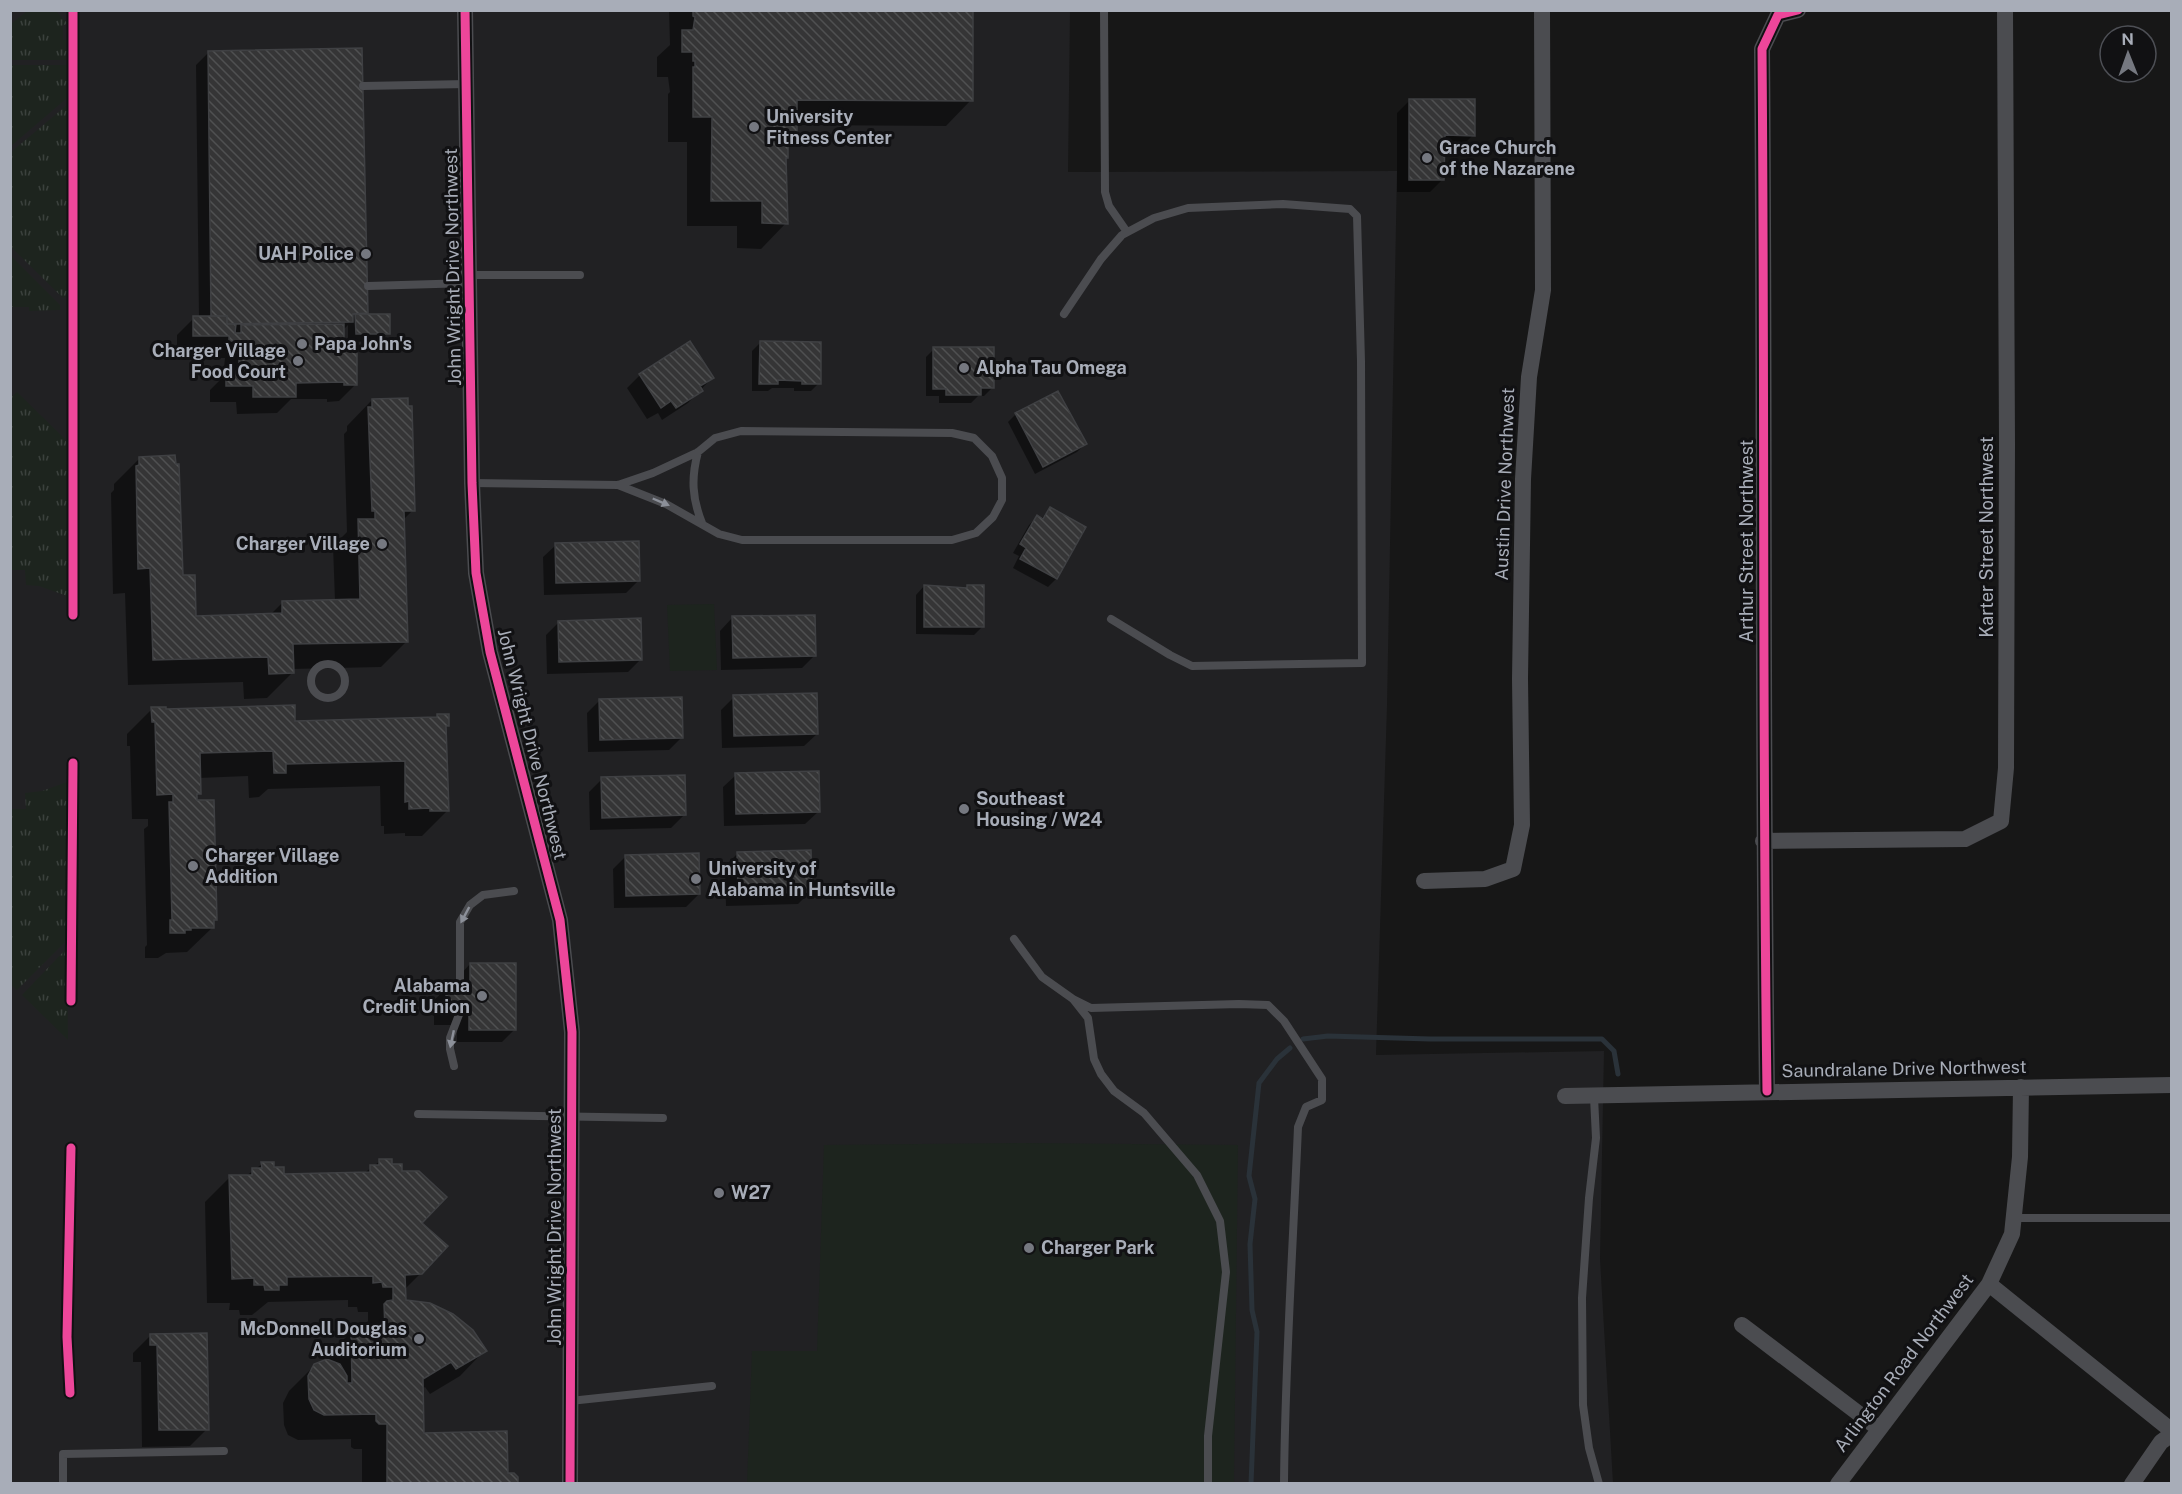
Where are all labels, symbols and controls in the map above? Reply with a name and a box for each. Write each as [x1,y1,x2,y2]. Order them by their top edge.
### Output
north arrow [2098,24,2158,84]
text: N [2121,30,2134,49]
place label: University Fitness Center [766,106,892,148]
marker: University Fitness Center [747,120,761,134]
place label: Grace Church of the Nazarene [1439,137,1575,179]
street label: John Wright Drive Northwest [440,148,465,386]
marker: Grace Church of the Nazarene [1420,151,1434,165]
place label: UAH Police [258,243,354,264]
marker: UAH Police [359,247,373,261]
place label: Papa John's [314,333,412,354]
marker: Papa John's [295,337,309,351]
place label: Charger Village Food Court [152,340,286,382]
marker: Charger Village Food Court [291,354,305,368]
place label: Alpha Tau Omega [976,357,1127,378]
marker: Alpha Tau Omega [957,361,971,375]
street label: Austin Drive Northwest [1491,387,1518,581]
street label: Karter Street Northwest [1976,436,1997,638]
street label: Arthur Street Northwest [1736,439,1757,643]
one-way arrow [652,498,670,507]
place label: Charger Village [236,533,370,554]
marker: Charger Village [375,537,389,551]
street label: John Wright Drive Northwest [494,626,571,862]
place label: Southeast Housing / W24 [976,788,1103,830]
marker: Southeast Housing / W24 [957,802,971,816]
place label: Charger Village Addition [205,845,339,887]
place label: University of Alabama in Huntsville [708,858,896,900]
marker: Charger Village Addition [186,859,200,873]
marker: University of Alabama in Huntsville [689,872,703,886]
one-way arrow [460,907,470,924]
place label: Alabama Credit Union [362,975,470,1017]
marker: Alabama Credit Union [475,989,489,1003]
one-way arrow [447,1030,456,1049]
street label: Saundralane Drive Northwest [1781,1056,2027,1081]
street label: John Wright Drive Northwest [544,1108,565,1346]
place label: W27 [731,1182,771,1203]
marker: W27 [712,1186,726,1200]
place label: Charger Park [1041,1237,1155,1258]
marker: Charger Park [1022,1241,1036,1255]
street label: Arlington Road Northwest [1830,1270,1977,1456]
place label: McDonnell Douglas Auditorium [240,1318,407,1360]
marker: McDonnell Douglas Auditorium [412,1332,426,1346]

